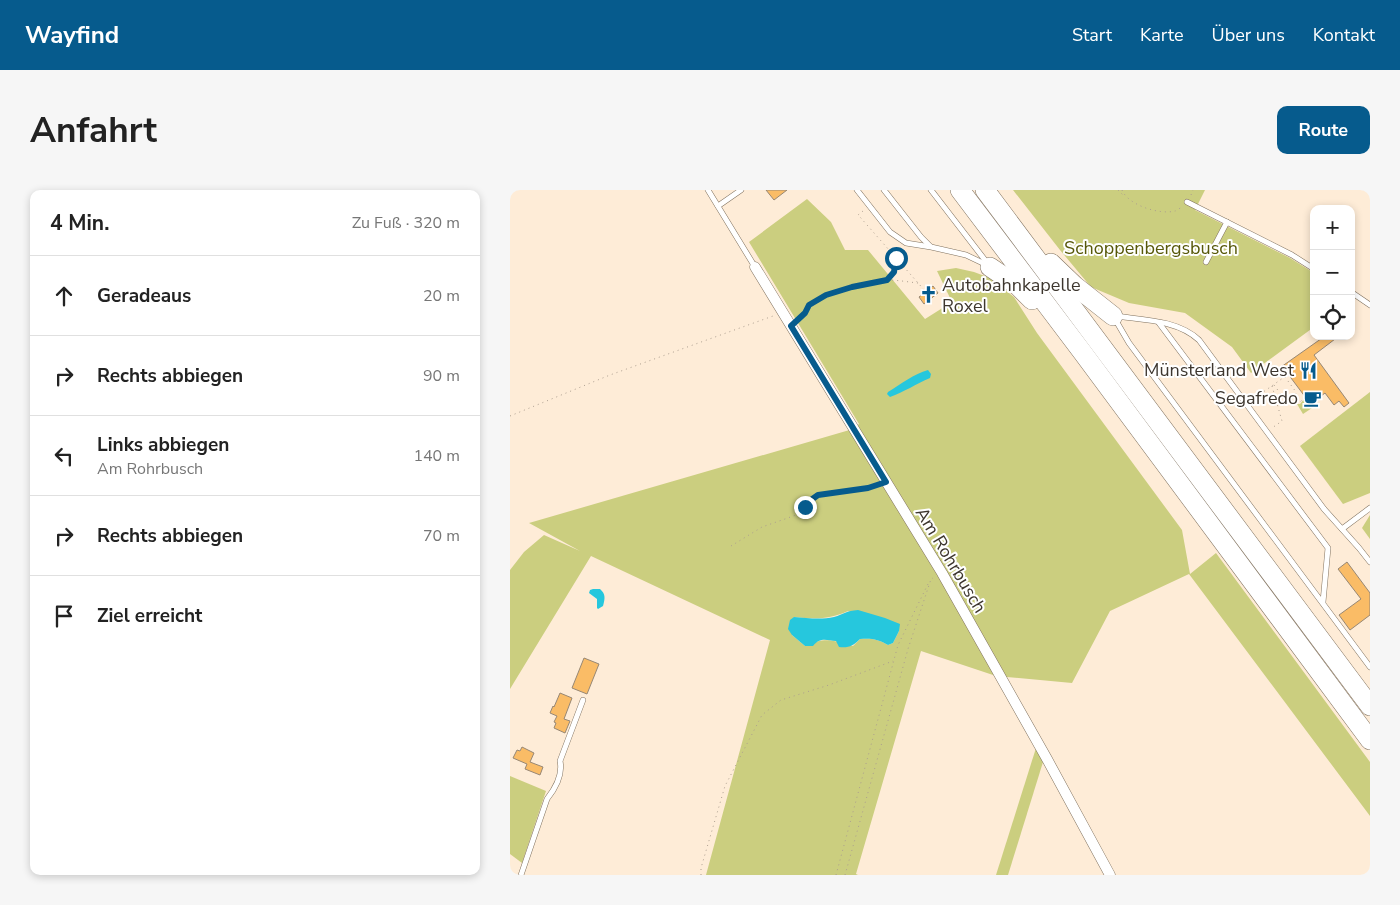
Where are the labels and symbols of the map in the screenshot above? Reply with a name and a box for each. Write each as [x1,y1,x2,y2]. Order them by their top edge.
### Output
park label: Schoppenbergsbusch [1064,236,1238,260]
route start [885,247,908,270]
place label: Autobahnkapelle Roxel [942,273,1081,318]
church icon: Autobahnkapelle Roxel [918,285,938,305]
place label: Münsterland West [1144,358,1295,382]
restaurant icon: Münsterland West [1298,360,1318,380]
place label: Segafredo [1215,386,1298,410]
cafe icon: Segafredo [1302,388,1322,408]
route end [794,496,817,519]
street label: Am Rohrbusch [910,503,992,617]

